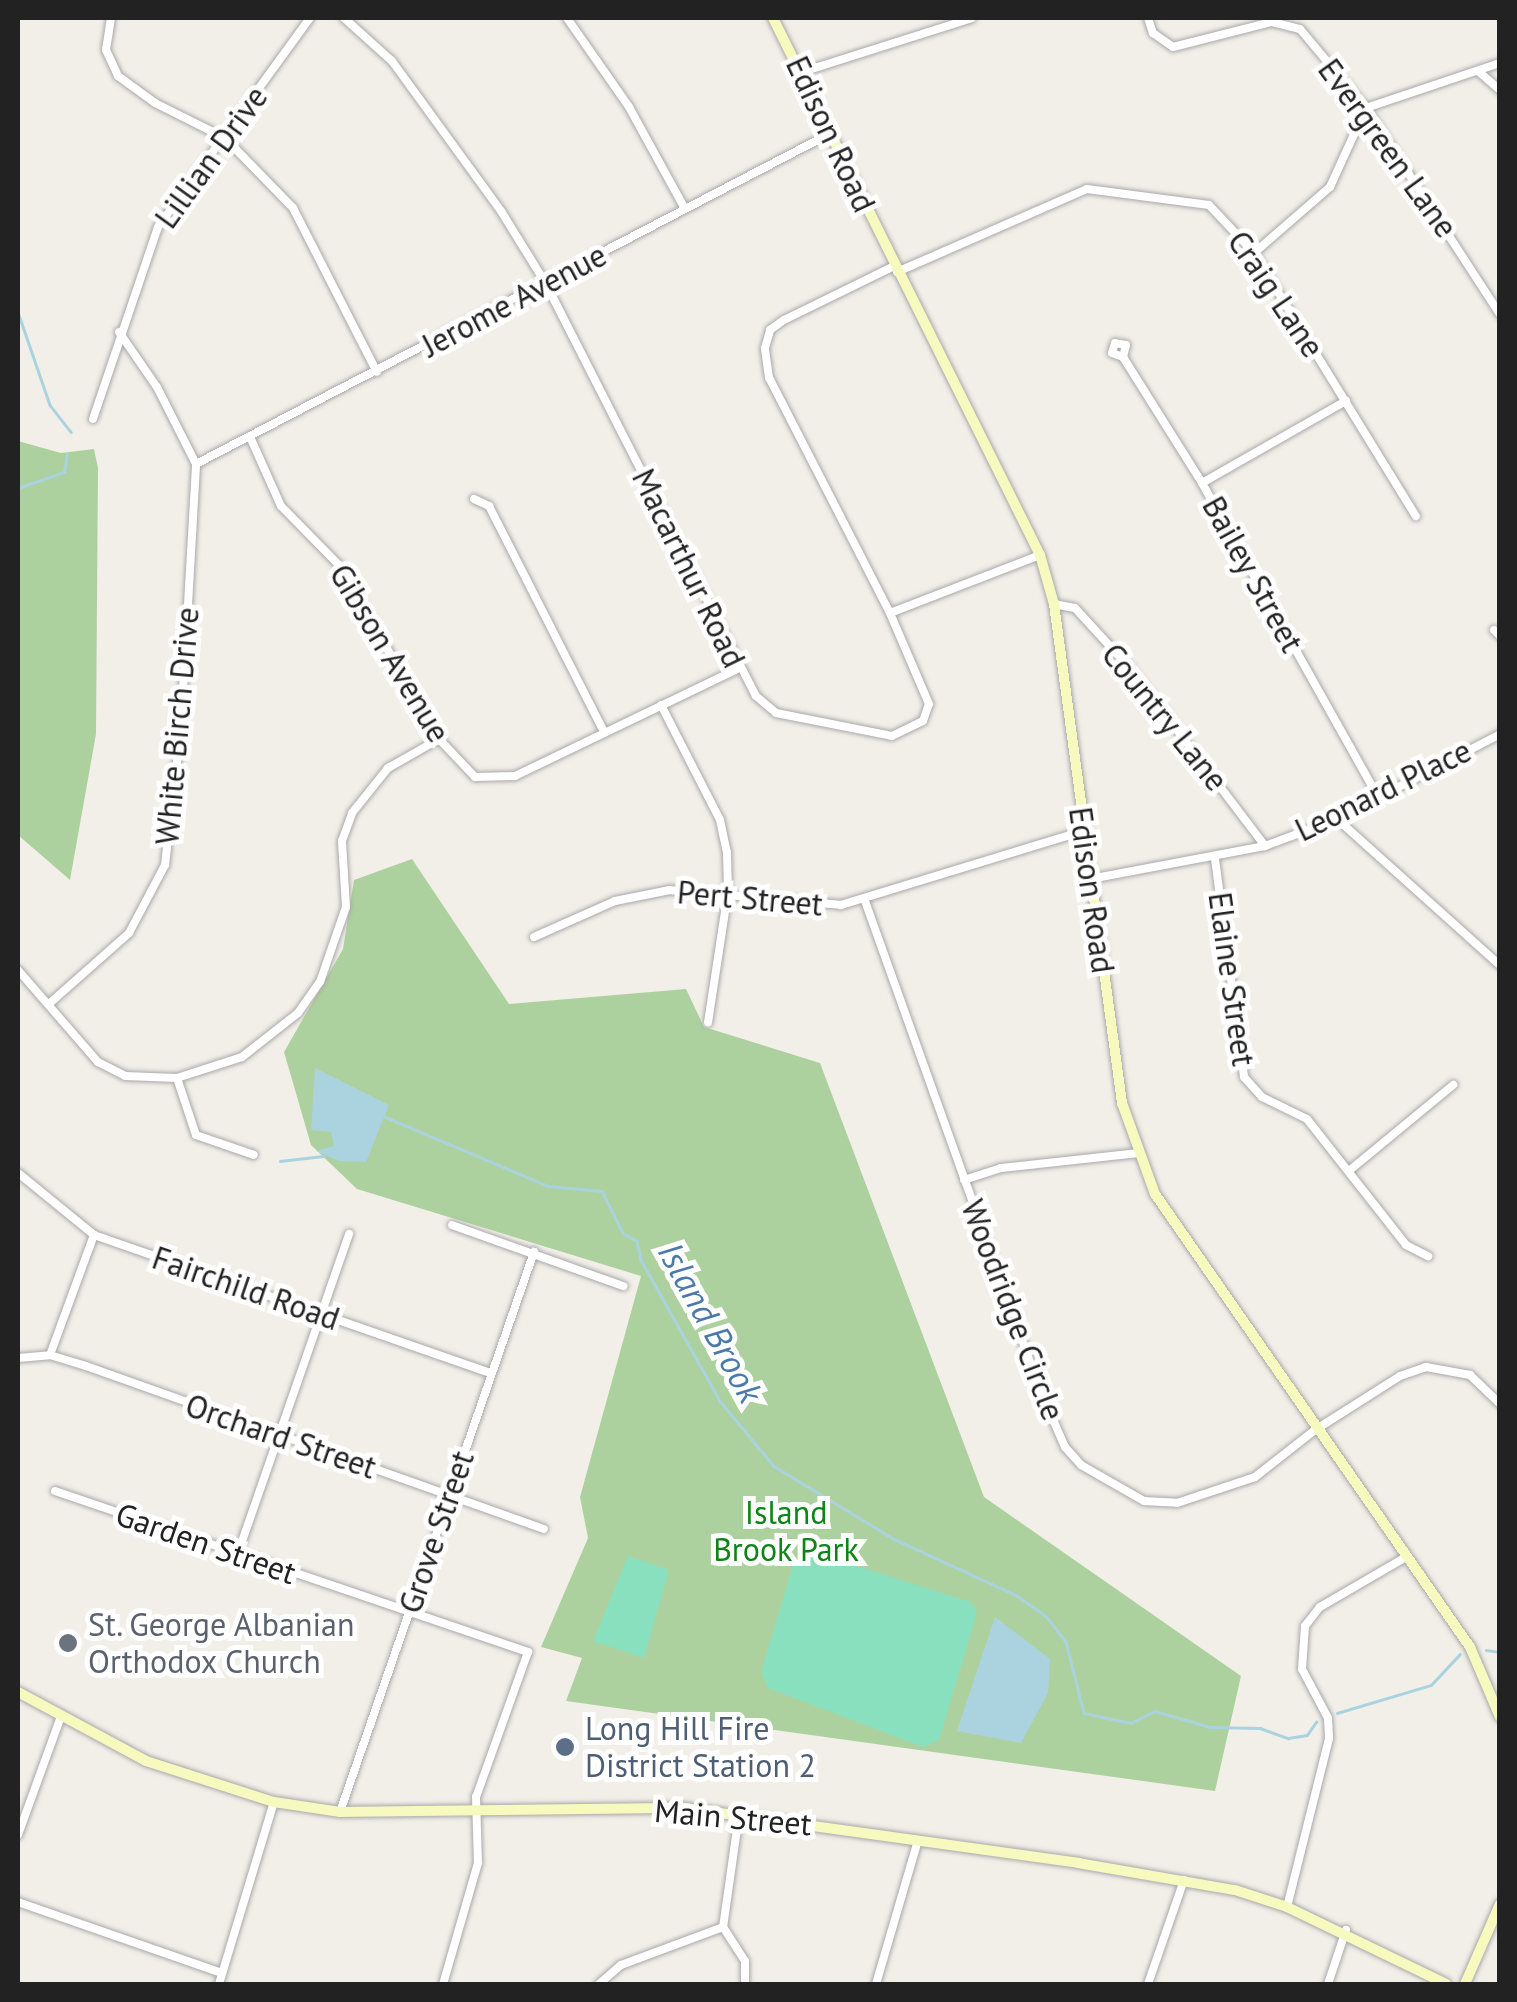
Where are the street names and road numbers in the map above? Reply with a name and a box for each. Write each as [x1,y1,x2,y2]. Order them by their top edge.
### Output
street label: Edison Road [778,50,884,218]
street label: Evergreen Lane [1310,51,1466,245]
street label: Lillian Drive [147,79,275,235]
street label: Craig Lane [1220,223,1332,365]
street label: Jerome Avenue [415,235,613,365]
street label: Macarthur Road [624,462,754,674]
street label: Bailey Street [1194,489,1312,659]
street label: Gibson Avenue [322,557,458,749]
street label: White Birch Drive [147,606,207,846]
street label: Country Lane [1094,635,1236,799]
street label: Leonard Place [1289,731,1477,849]
street label: Edison Road [1061,804,1123,976]
street label: Pert Street [676,873,824,923]
street label: Elaine Street [1201,890,1263,1068]
street label: Woodridge Circle [953,1194,1073,1426]
street label: Fairchild Road [147,1238,345,1338]
street label: Orchard Street [181,1385,381,1487]
street label: Grove Street [390,1446,482,1618]
street label: Garden Street [111,1494,301,1592]
street label: Main Street [653,1791,813,1843]

